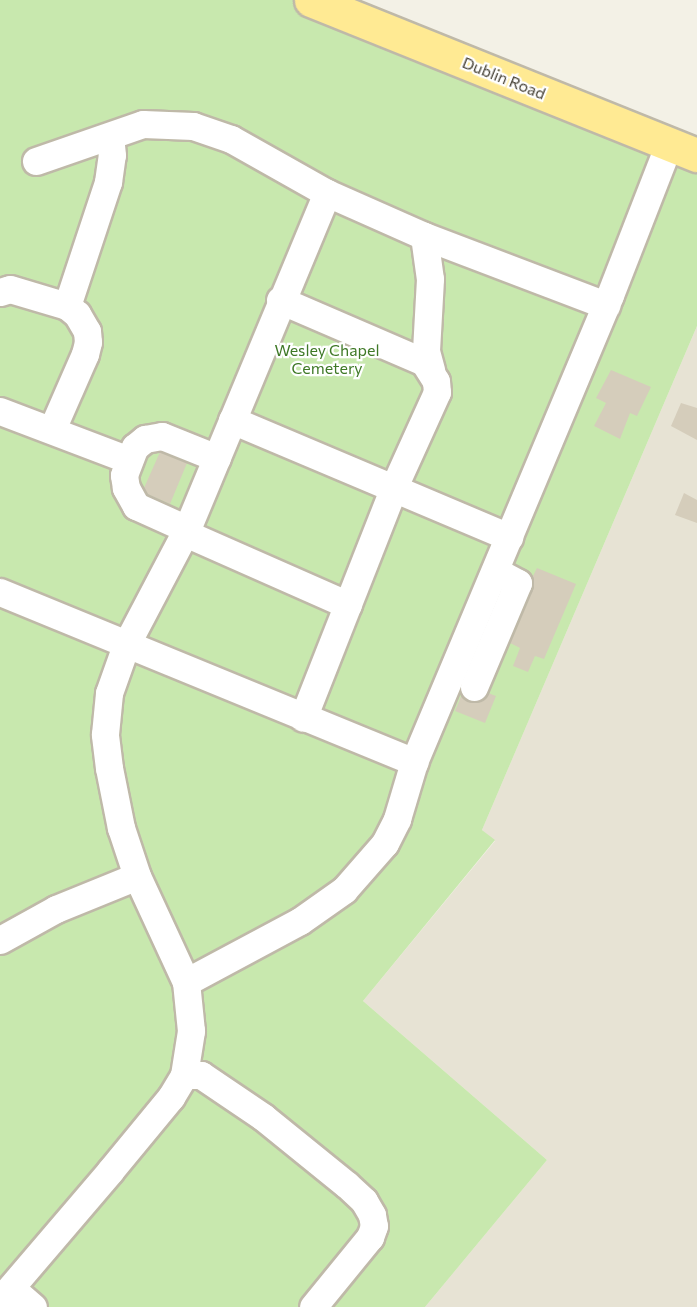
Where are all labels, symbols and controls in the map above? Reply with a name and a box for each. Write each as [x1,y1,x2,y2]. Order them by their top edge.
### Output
street label: Dublin Road [460,53,548,103]
park label: Wesley Chapel Cemetery [274,340,380,378]

